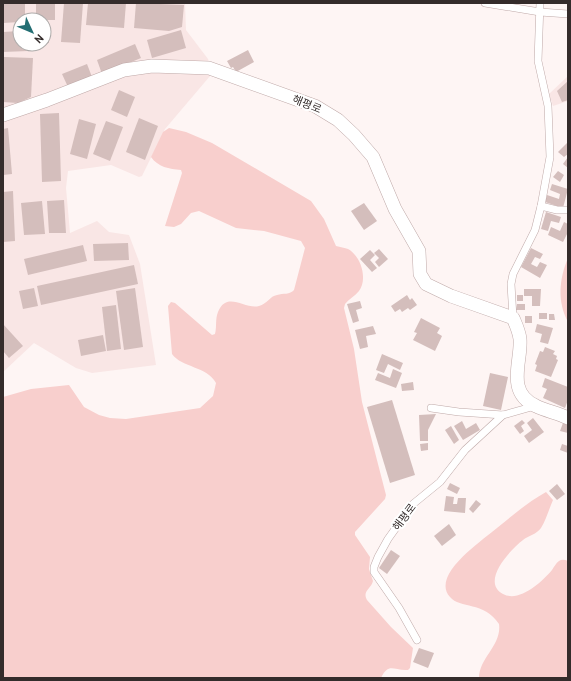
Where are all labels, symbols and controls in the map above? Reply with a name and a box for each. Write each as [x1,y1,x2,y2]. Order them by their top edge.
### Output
north arrow [12,12,52,52]
text: N [32,31,47,46]
street label: 해평로 [290,92,324,116]
street label: 해평로 [389,501,419,533]

